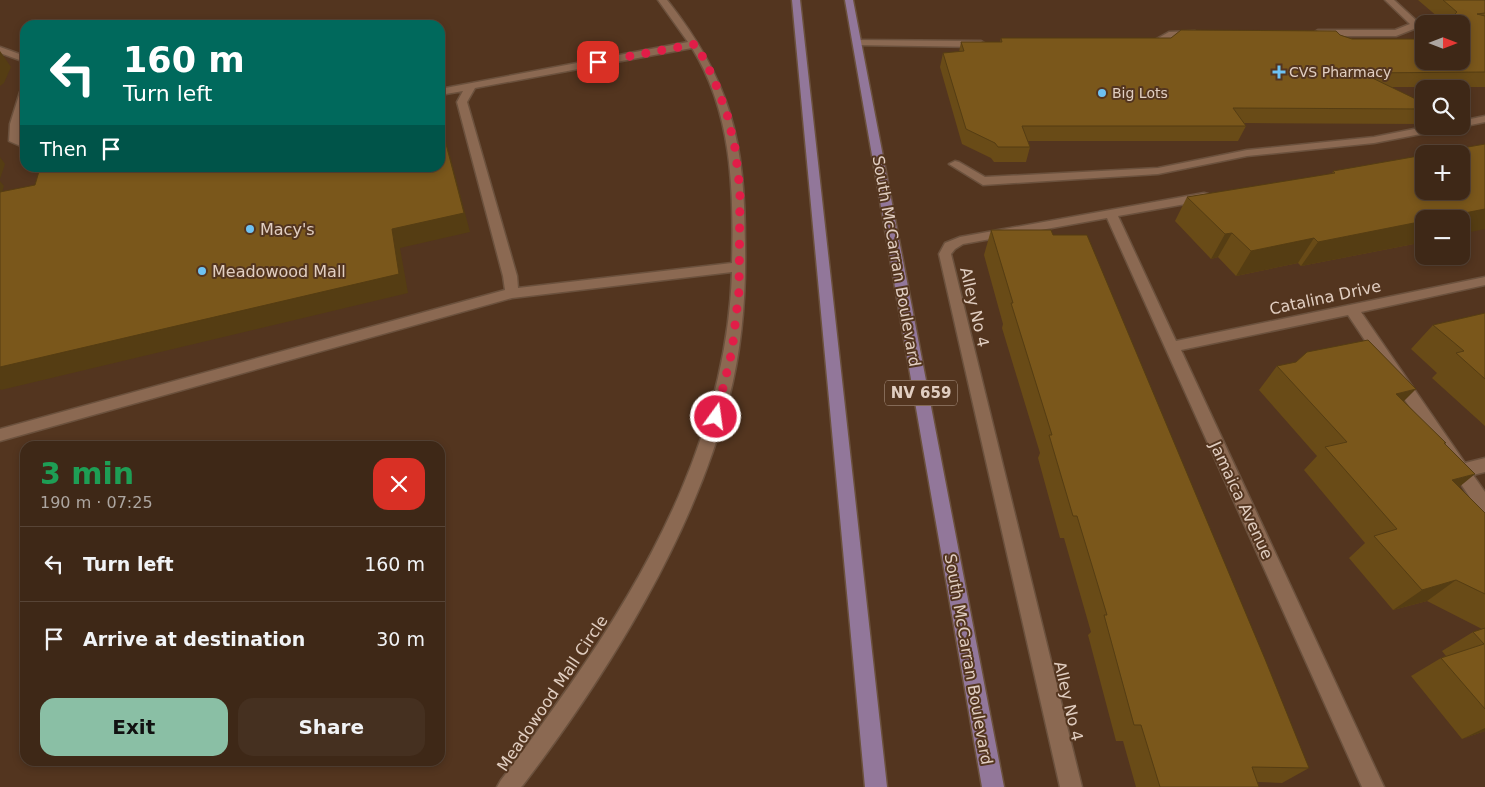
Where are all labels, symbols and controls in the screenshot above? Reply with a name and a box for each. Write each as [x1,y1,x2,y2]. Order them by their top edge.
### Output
north arrow [1415,15,1470,70]
map controls [1415,15,1470,265]
icon: left [40,40,105,105]
text: 160 m [123,40,245,80]
pin [577,41,619,83]
icon: arrive [584,48,612,76]
place label: CVS Pharmacy [1289,64,1391,80]
marker: CVS Pharmacy [1273,66,1285,78]
button: search [1415,80,1470,135]
text: Turn left [123,81,212,106]
place label: Big Lots [1112,85,1168,101]
marker: Big Lots [1096,87,1108,99]
icon: arrive [97,135,125,163]
text: Then [40,138,87,160]
button: + [1415,145,1470,200]
street label: South McCarran Boulevard [869,154,924,368]
button: − [1415,210,1470,265]
place label: Macy's [260,220,315,239]
marker: Macy's [244,223,256,235]
place label: Meadowood Mall [212,262,346,281]
marker: Meadowood Mall [196,265,208,277]
street label: Alley No 4 [956,265,993,349]
street label: Catalina Drive [1268,276,1383,319]
road number: NV 659 [885,380,957,406]
position arrow [689,390,741,442]
street label: Jamaica Avenue [1206,438,1277,562]
text: 3 min [40,456,134,491]
button: close [373,458,425,510]
text: 190 m · 07:25 [40,493,153,512]
icon: left [40,550,68,578]
street label: South McCarran Boulevard [941,552,996,766]
text: Turn left [83,553,174,575]
text: 160 m [364,553,425,575]
street label: Meadowood Mall Circle [493,612,612,775]
icon: arrive [40,625,68,653]
text: Arrive at destination [83,628,305,650]
text: 30 m [376,628,425,650]
street label: Alley No 4 [1050,659,1087,743]
button: Exit [40,698,228,756]
button: Share [238,698,425,756]

